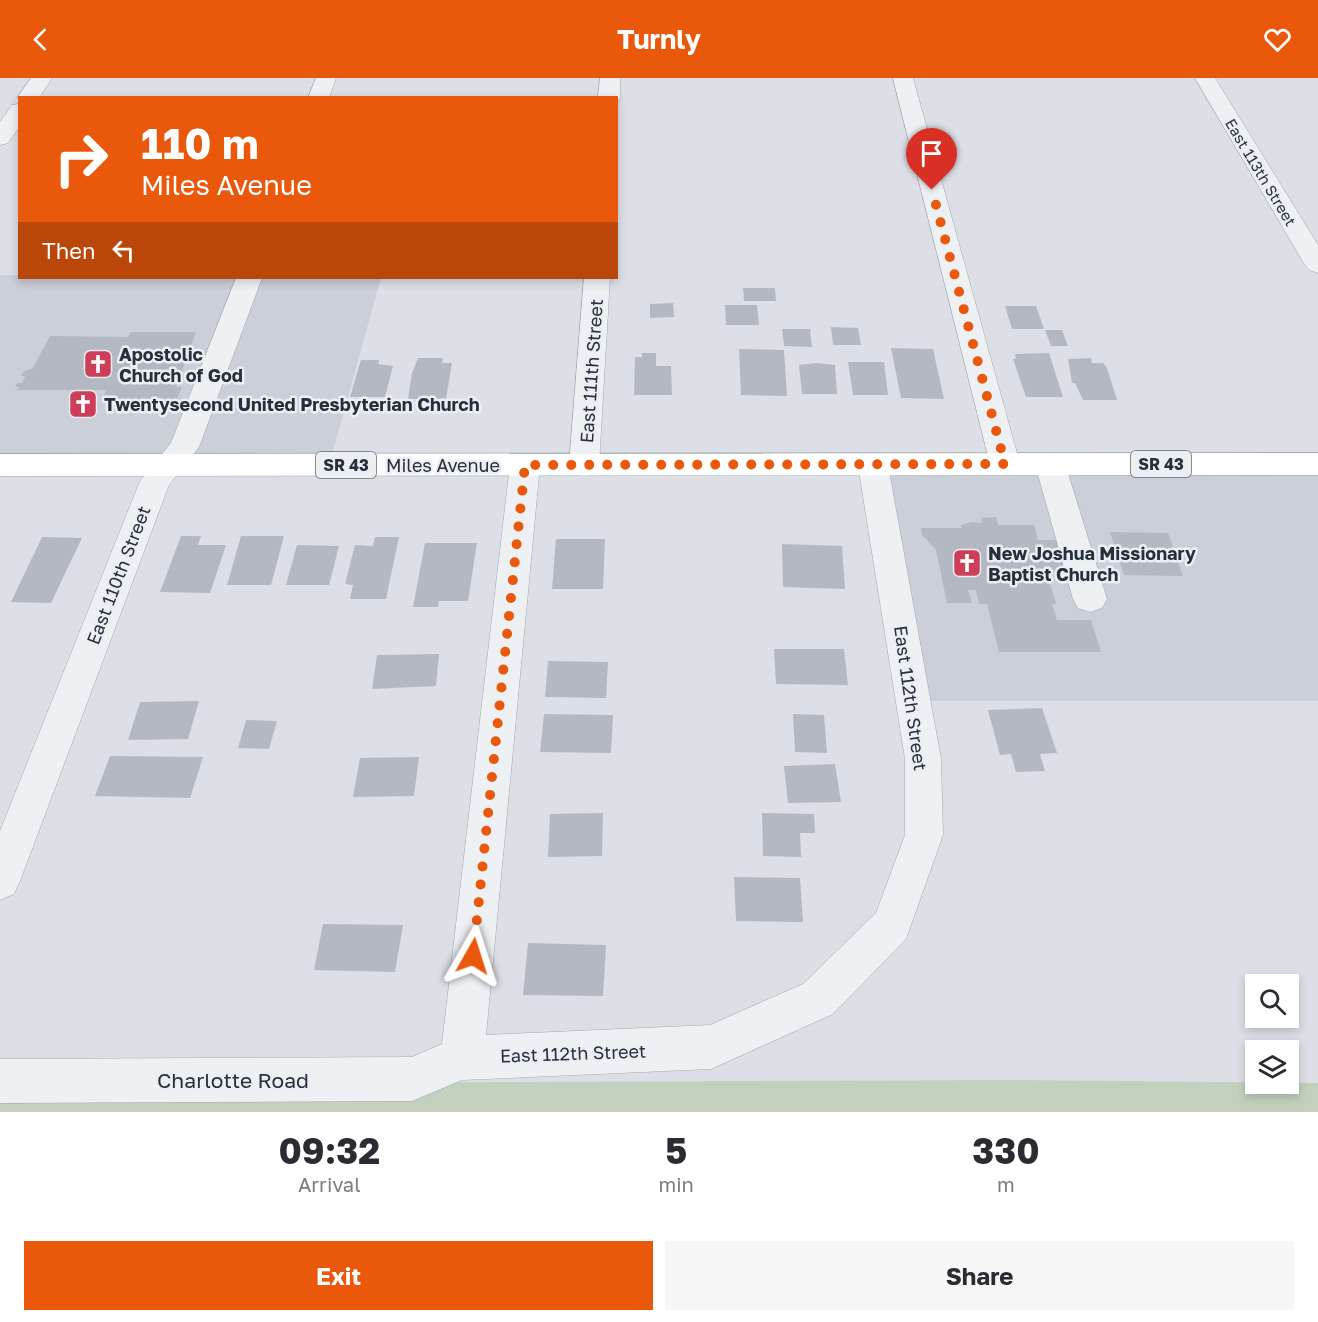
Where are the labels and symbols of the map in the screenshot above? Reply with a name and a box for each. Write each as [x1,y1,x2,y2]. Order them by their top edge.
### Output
street label: East 113th Street [1222,115,1300,229]
pin [906,128,957,190]
street label: East 111th Street [575,298,607,444]
place label: Apostolic Church of God [119,343,243,386]
church icon: Apostolic Church of God [82,348,114,380]
church icon: Twentysecond United Presbyterian Church [67,388,99,420]
place label: Twentysecond United Presbyterian Church [104,393,480,415]
road number: SR 43 [1131,451,1191,477]
road number: SR 43 [316,452,376,478]
street label: Miles Avenue [386,454,500,476]
street label: East 110th Street [81,502,155,648]
place label: New Joshua Missionary Baptist Church [988,542,1196,585]
church icon: New Joshua Missionary Baptist Church [951,547,983,579]
street label: East 112th Street [890,624,932,772]
position arrow [441,924,505,988]
street label: East 112th Street [500,1039,646,1067]
street label: Charlotte Road [157,1067,309,1093]

